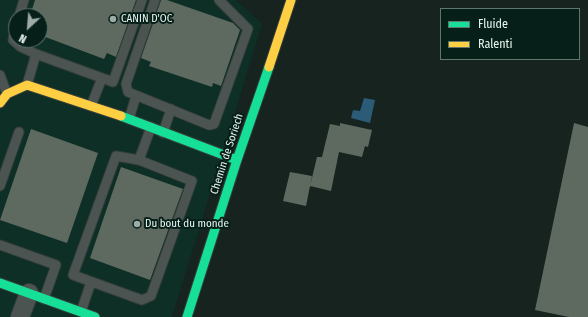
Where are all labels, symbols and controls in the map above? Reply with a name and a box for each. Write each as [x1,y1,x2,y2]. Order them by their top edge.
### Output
north arrow [8,8,48,48]
legend [440,8,580,60]
place label: CANIN D'OC [121,12,172,26]
marker: CANIN D'OC [108,14,118,24]
text: Fluide [478,17,508,31]
text: N [17,31,29,46]
text: Ralenti [478,37,513,51]
street label: Chemin de Soriech [208,112,246,196]
place label: Du bout du monde [145,217,229,231]
marker: Du bout du monde [132,219,142,229]

